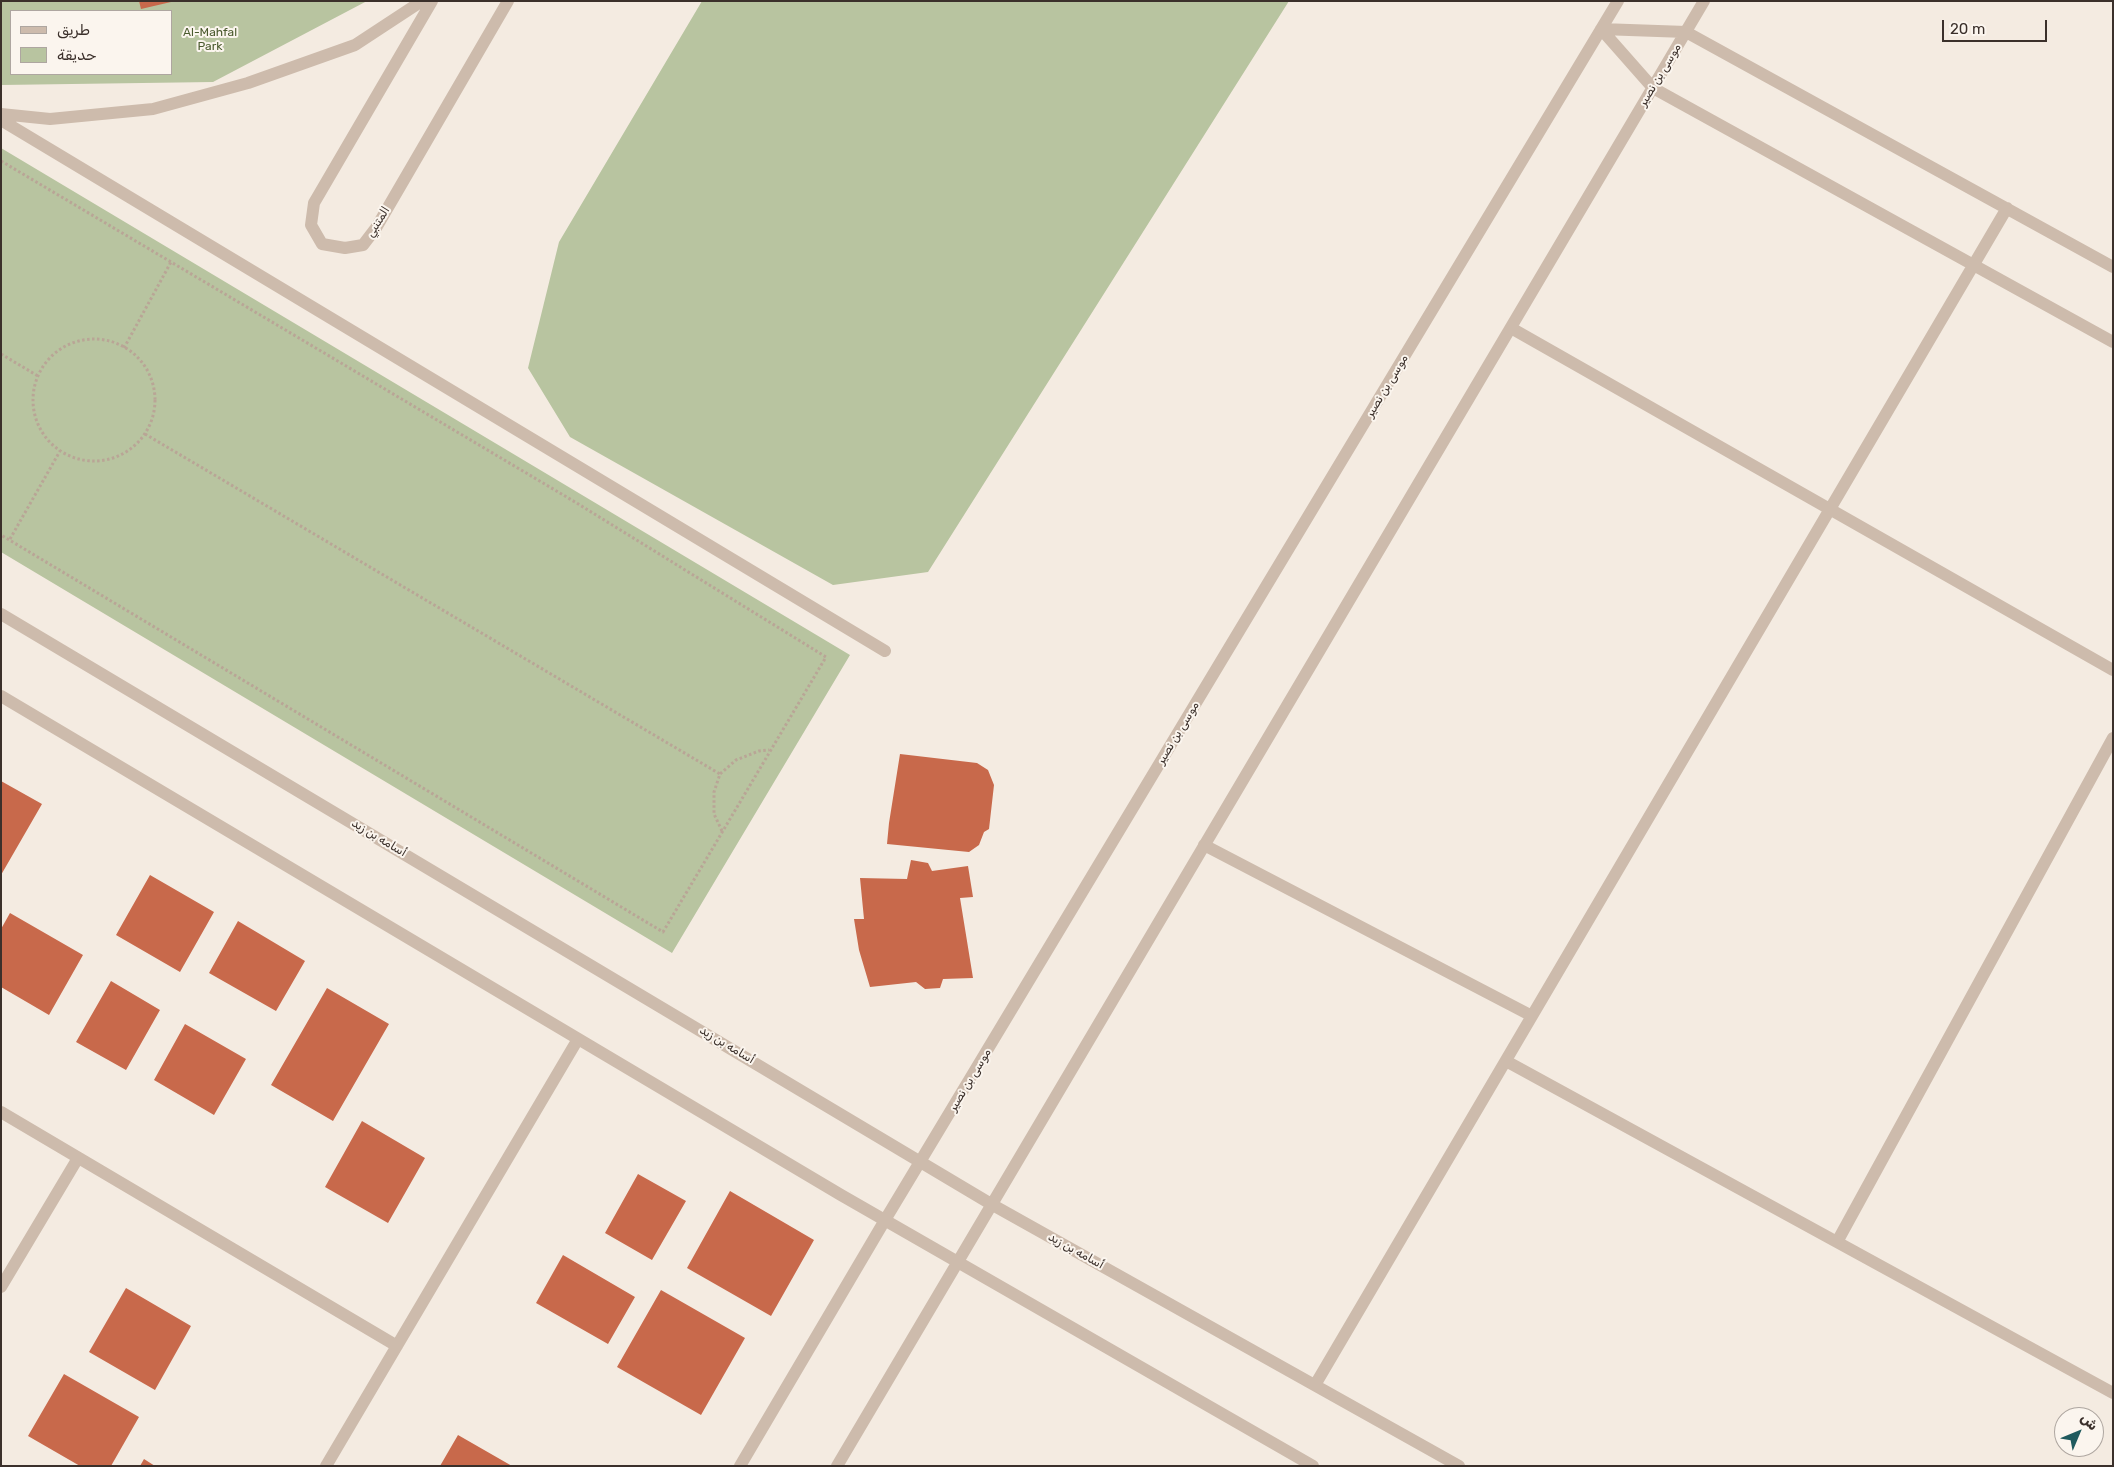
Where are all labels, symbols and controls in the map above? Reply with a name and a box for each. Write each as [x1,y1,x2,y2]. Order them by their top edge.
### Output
legend [10,10,172,75]
scale bar [1944,10,2049,42]
text: 20 m [1950,20,1985,38]
text: طريق [57,21,90,39]
park label: Al-Mahfal Park [183,26,237,54]
street label: موسى بن نصير [1636,41,1684,109]
text: حديقة [57,46,97,64]
street label: المتنبي [363,204,393,240]
street label: موسى بن نصير [1363,352,1411,420]
street label: موسى بن نصير [1154,699,1202,767]
street label: أسامه بن زيد [349,816,409,860]
street label: أسامه بن زيد [697,1023,757,1067]
street label: موسى بن نصير [946,1046,994,1114]
street label: أسامه بن زيد [1046,1230,1106,1272]
north arrow [2054,1407,2104,1457]
text: ش [2077,1409,2102,1434]

